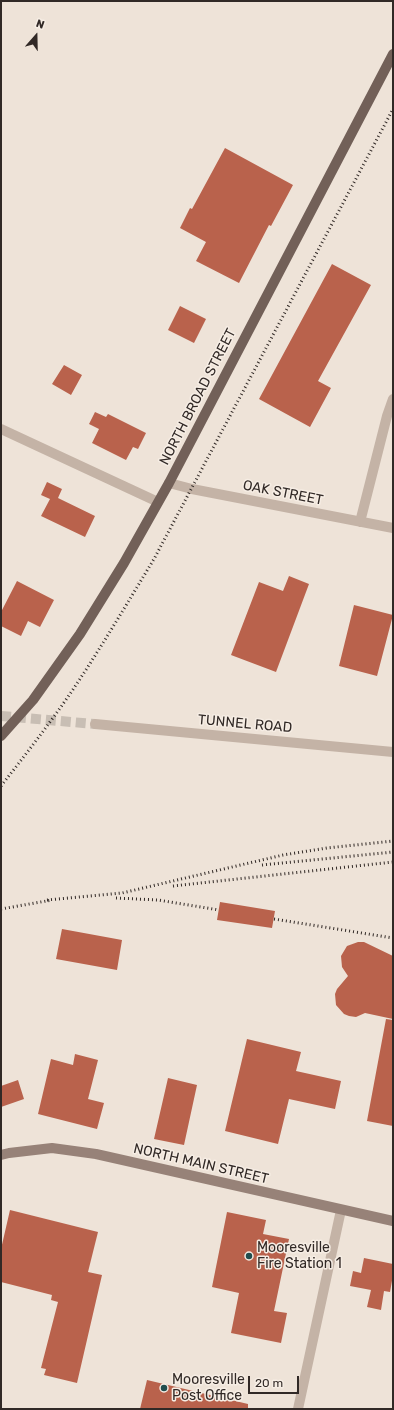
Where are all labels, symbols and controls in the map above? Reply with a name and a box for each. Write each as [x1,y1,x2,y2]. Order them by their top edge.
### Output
north arrow [16,16,56,56]
text: N [34,17,46,32]
street label: NORTH BROAD STREET [156,326,240,468]
street label: OAK STREET [241,477,325,509]
street label: TUNNEL ROAD [197,712,293,736]
street label: NORTH MAIN STREET [132,1140,270,1188]
place label: Mooresville Fire Station 1 [257,1240,342,1272]
marker: Mooresville Fire Station 1 [244,1251,254,1261]
scale bar [250,1368,301,1394]
place label: Mooresville Post Office [172,1372,245,1404]
text: 20 m [255,1376,283,1390]
marker: Mooresville Post Office [159,1383,169,1393]

